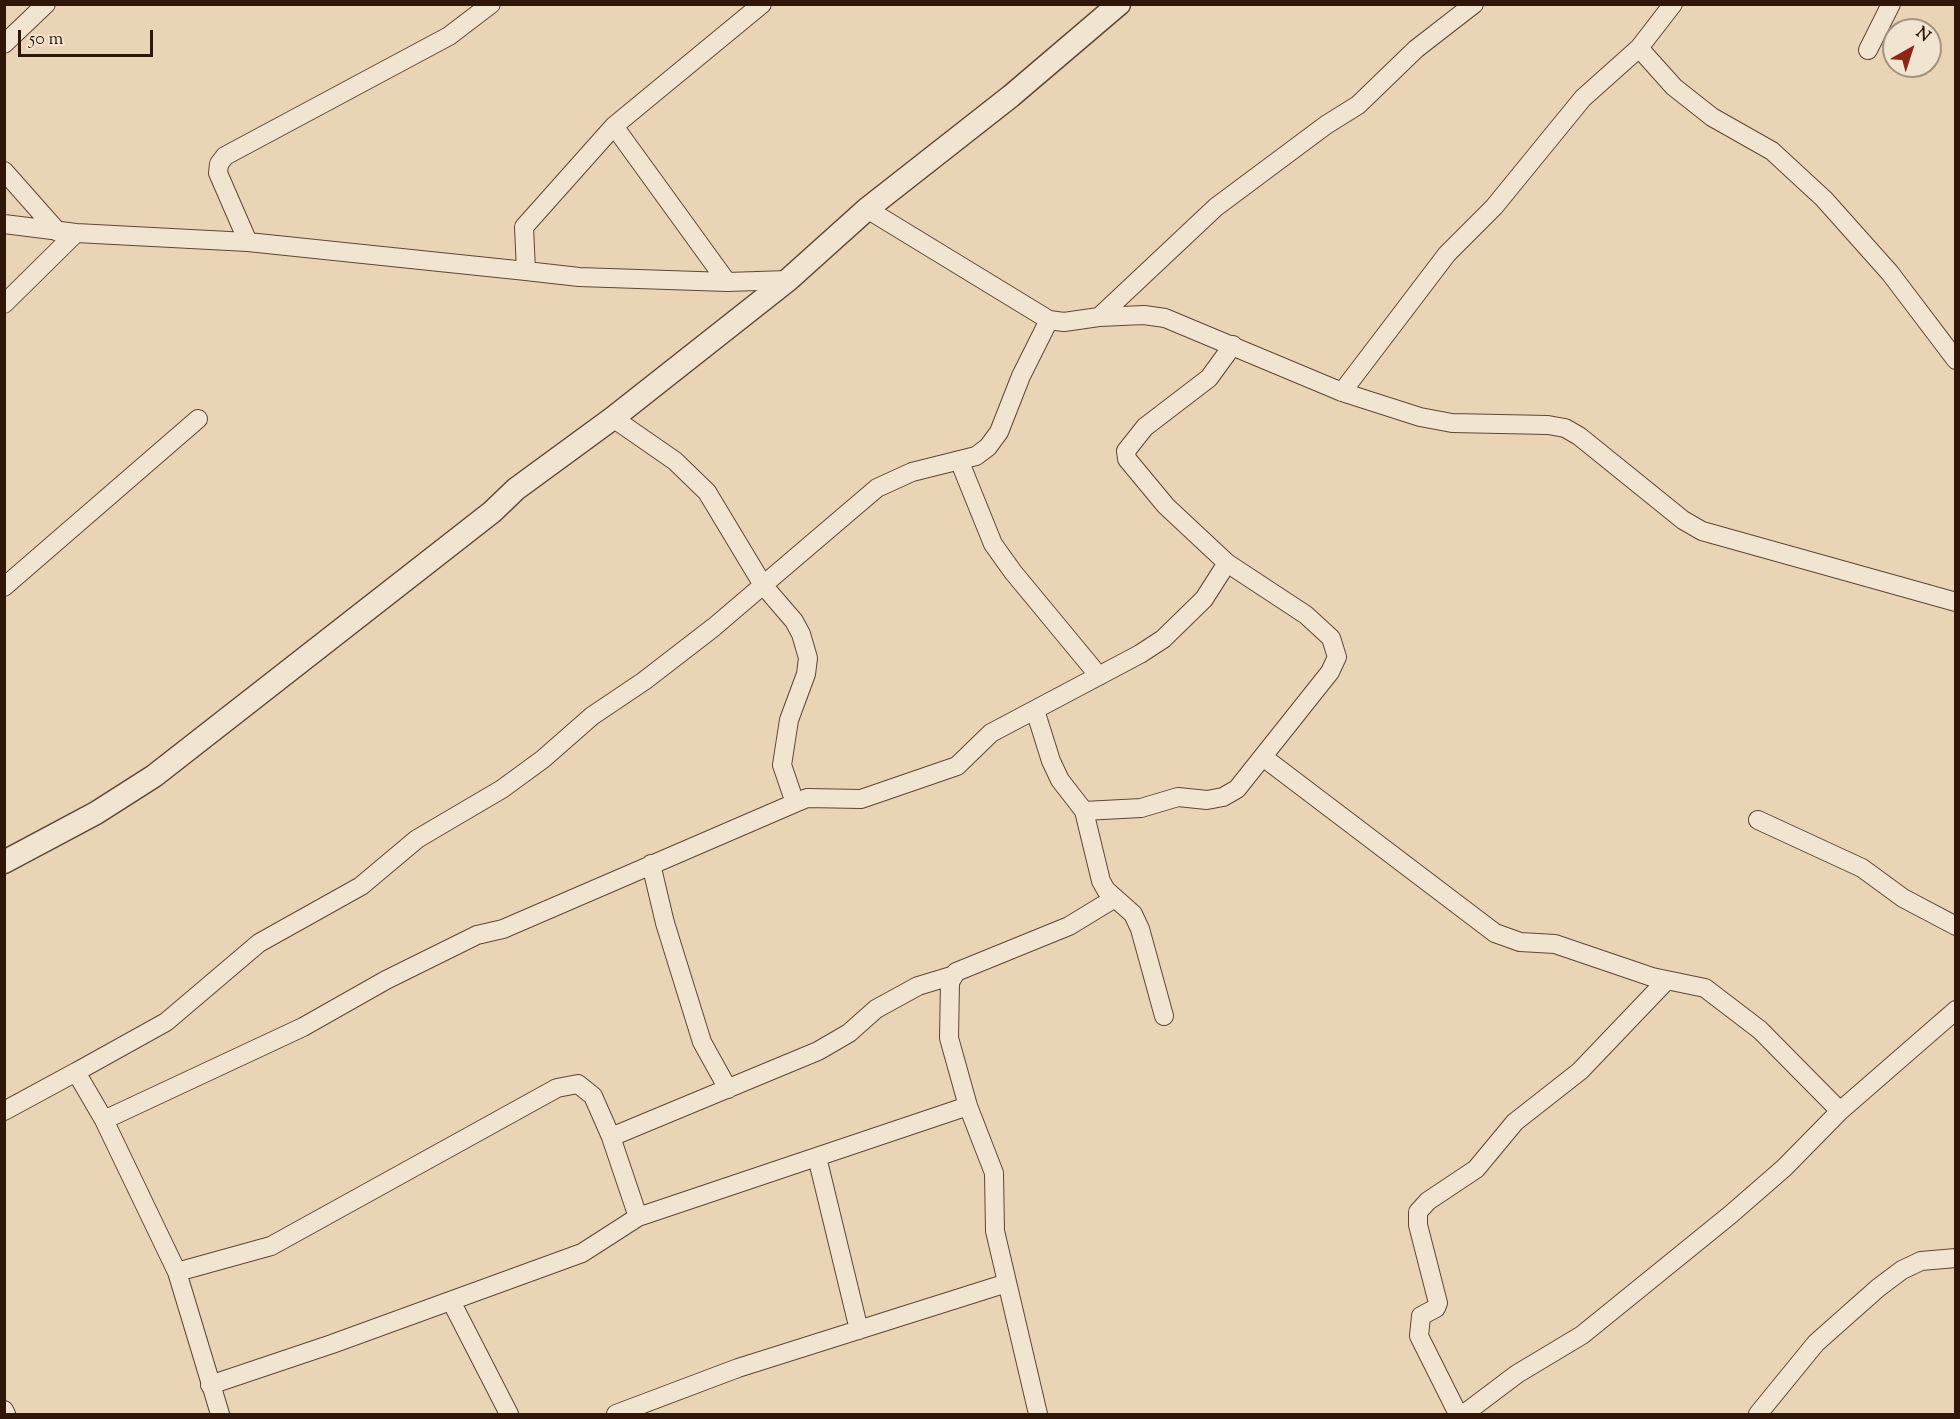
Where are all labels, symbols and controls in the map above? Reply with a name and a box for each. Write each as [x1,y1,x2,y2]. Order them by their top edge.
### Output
scale bar [21,18,156,56]
north arrow [1882,18,1942,78]
text: N [1910,22,1935,48]
text: 50 m [29,27,63,53]

